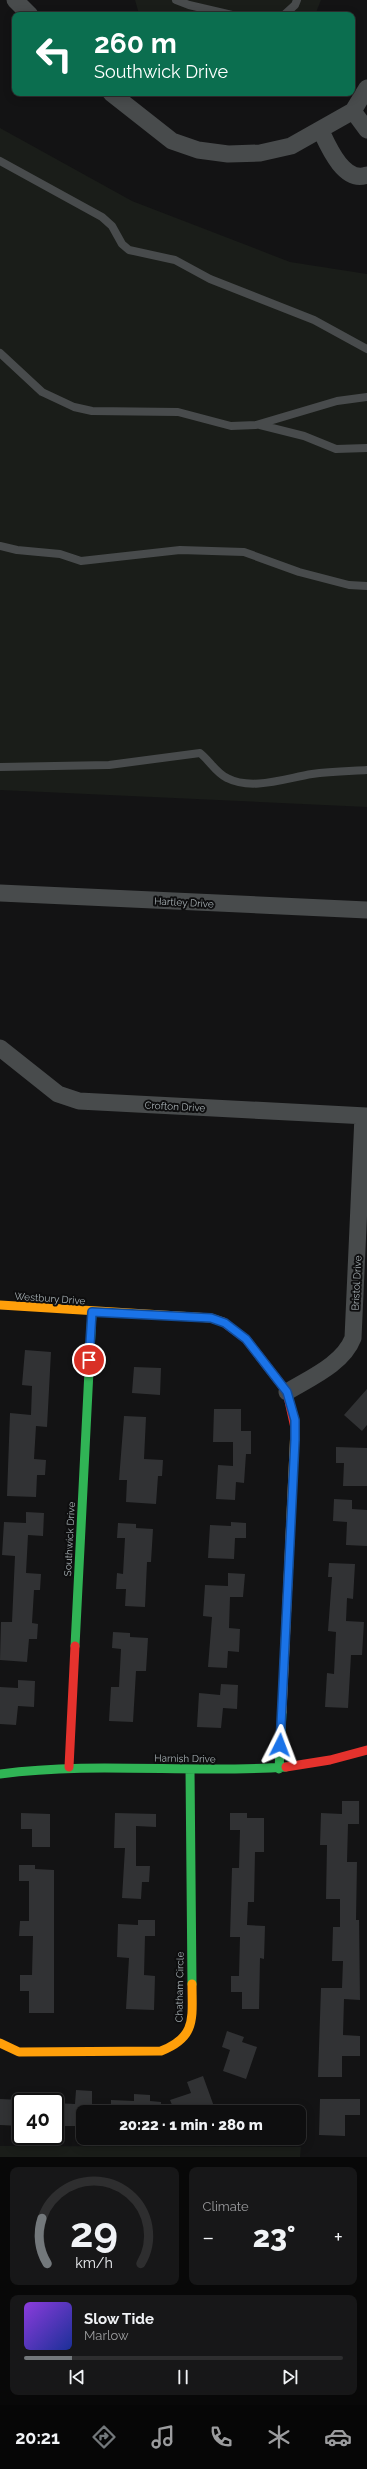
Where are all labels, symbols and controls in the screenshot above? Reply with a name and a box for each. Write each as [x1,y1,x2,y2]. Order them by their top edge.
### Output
text: 260 m [94,27,177,60]
icon: left [28,28,80,80]
text: Southwick Drive [94,61,228,82]
street label: Hartley Drive [154,895,214,910]
street label: Crofton Drive [144,1099,206,1114]
street label: Bristol Drive [350,1255,363,1311]
street label: Westbury Drive [14,1291,86,1306]
pin [72,1343,106,1377]
icon: arrive [78,1349,100,1371]
street label: Southwick Drive [62,1501,77,1577]
position arrow [259,1724,301,1766]
street label: Harnish Drive [154,1752,216,1765]
street label: Chatham Circle [173,1951,186,2023]
speed limit sign: 40 [12,2093,64,2145]
text: 20:22 · 1 min · 280 m [119,2116,263,2134]
text: Climate [203,2199,249,2214]
text: 29 [70,2208,118,2257]
text: 23° [253,2219,296,2254]
text: − [203,2224,214,2250]
text: + [334,2224,343,2250]
text: km/h [75,2255,113,2271]
text: Slow Tide [84,2310,154,2328]
text: Marlow [84,2328,129,2343]
icon: previous [66,2366,88,2388]
icon: pause [172,2366,194,2388]
icon: next [279,2366,301,2388]
icon: directions [90,2423,118,2451]
icon: music [149,2423,177,2451]
icon: phone [207,2423,235,2451]
icon: climate [265,2423,293,2451]
icon: car [324,2423,352,2451]
text: 20:21 [15,2427,60,2448]

